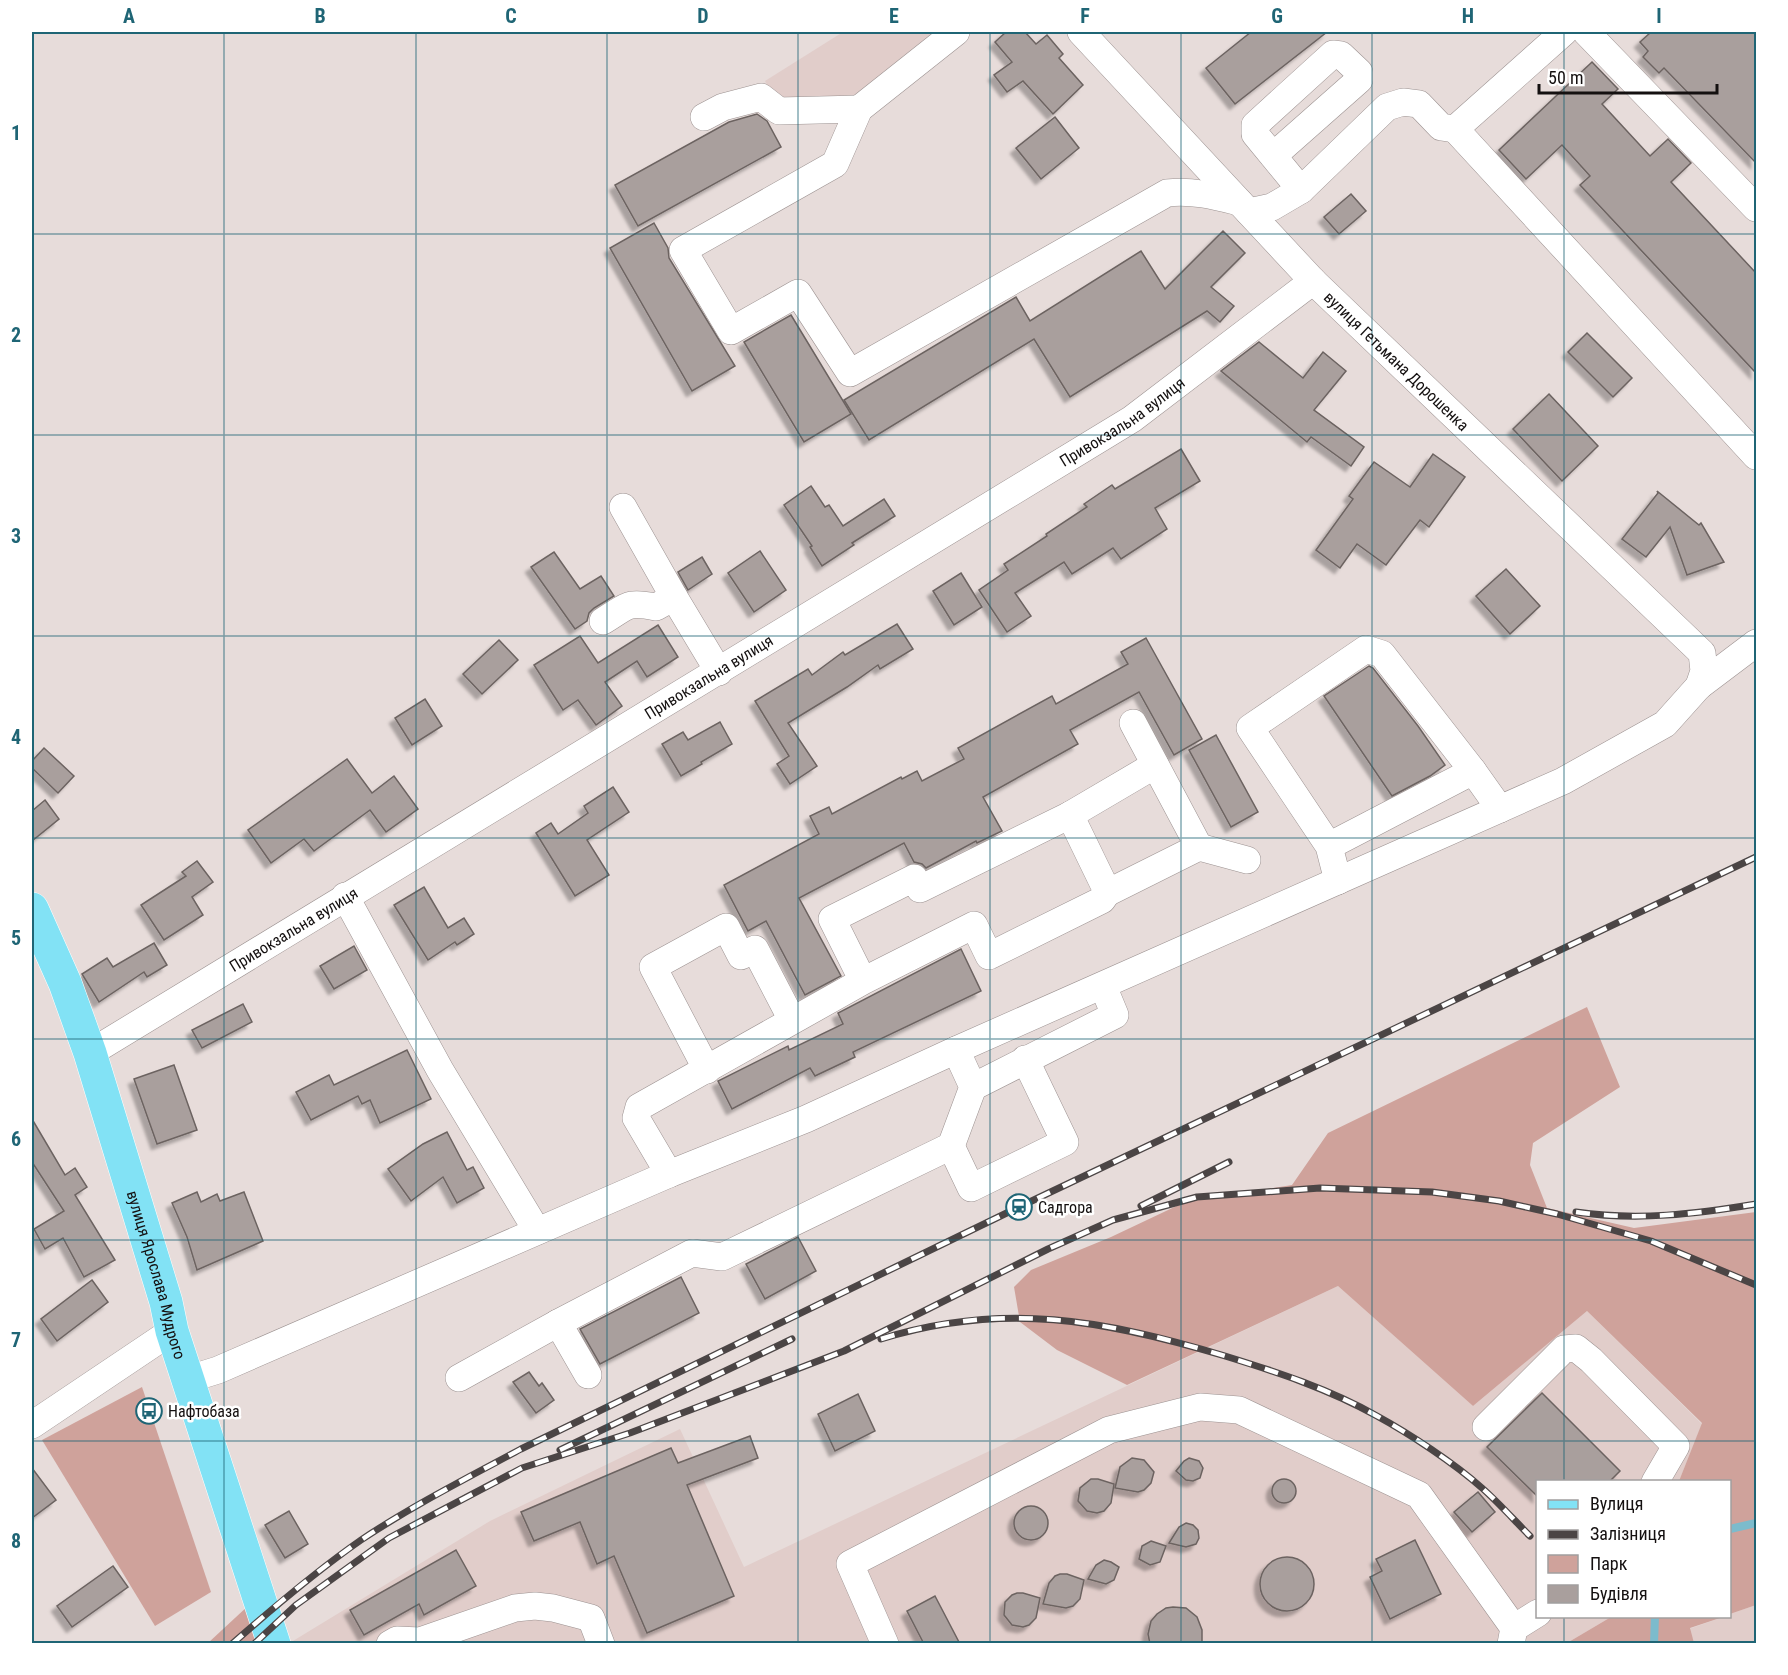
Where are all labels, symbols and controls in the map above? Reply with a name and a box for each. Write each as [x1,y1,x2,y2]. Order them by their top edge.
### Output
text: A [123,4,135,28]
text: B [314,4,326,28]
text: C [505,4,517,28]
text: D [697,4,709,28]
text: E [889,4,899,28]
text: F [1080,4,1090,28]
text: G [1271,4,1283,28]
text: H [1462,4,1474,28]
text: I [1656,4,1662,28]
scale bar [1539,57,1718,95]
text: 50 m [1548,67,1583,88]
text: 1 [11,121,21,145]
street label: вулиця Гетьмана Дорошенка [1320,287,1473,435]
text: 2 [11,323,21,347]
street label: Привокзальна вулиця [1056,373,1188,470]
text: 3 [11,524,21,548]
street label: Привокзальна вулиця [641,630,776,723]
text: 4 [11,725,21,749]
street label: Привокзальна вулиця [226,883,361,976]
text: 5 [11,926,21,950]
text: 6 [11,1127,21,1151]
street label: вулиця Ярослава Мудрого [123,1188,190,1362]
station icon: Садгора [1004,1192,1034,1222]
place label: Садгора [1038,1198,1093,1217]
text: 7 [11,1328,21,1352]
bus stop icon: Нафтобаза [134,1396,164,1426]
place label: Нафтобаза [168,1402,240,1421]
legend [1536,1480,1731,1618]
text: Вулиця [1590,1493,1644,1514]
text: Залізниця [1590,1523,1666,1544]
text: 8 [11,1529,21,1553]
text: Парк [1590,1553,1628,1574]
text: Будівля [1590,1583,1648,1604]

